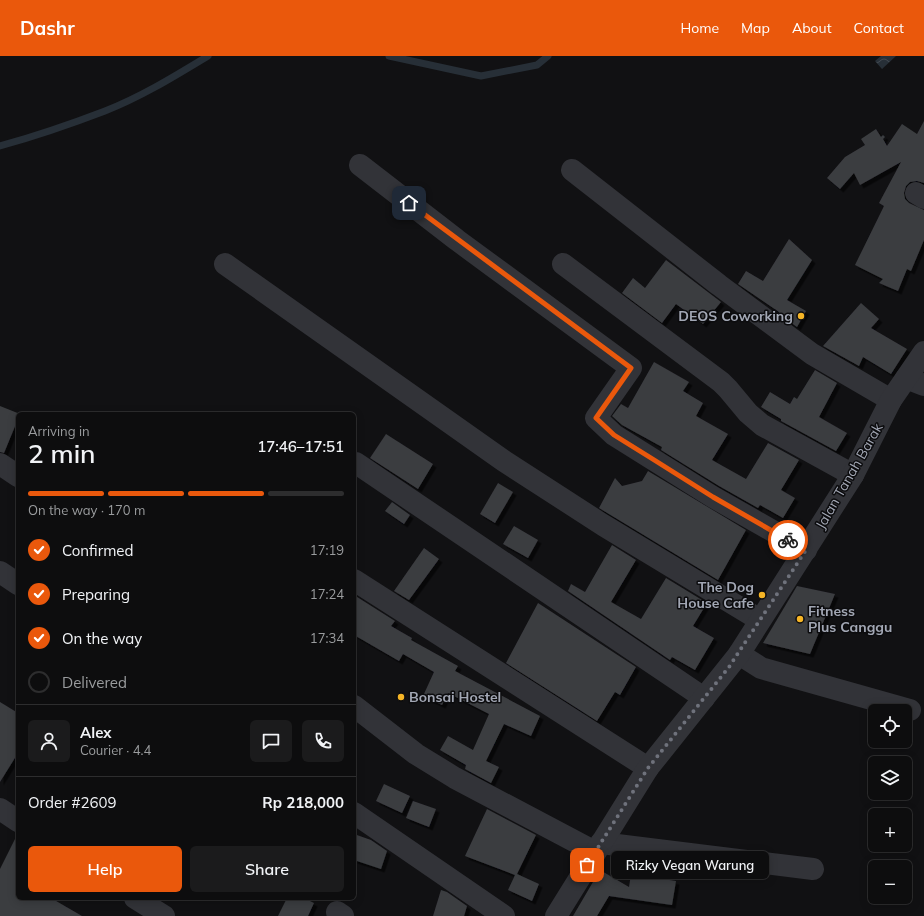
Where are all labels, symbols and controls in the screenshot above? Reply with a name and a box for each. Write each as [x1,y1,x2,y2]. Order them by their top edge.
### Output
text: Dashr [20,16,75,40]
text: Home [680,19,719,37]
text: Map [741,19,770,37]
text: About [792,19,832,37]
text: Contact [854,19,904,37]
pin [392,186,426,220]
icon: home [398,192,420,214]
place label: DEOS Coworking [678,307,793,325]
marker: DEOS Coworking [796,311,806,321]
street label: Jalan Tanah Barak [811,419,887,532]
text: Arriving in [28,423,90,439]
text: 2 min [28,437,96,470]
text: 17:46–17:51 [257,437,344,456]
text: On the way · 170 m [28,502,145,518]
courier [768,520,808,560]
icon: bike [777,529,799,551]
icon: check [28,539,50,561]
text: Confirmed [62,541,133,560]
text: 17:19 [310,542,344,558]
place label: The Dog House Cafe [677,578,754,612]
icon: check [28,583,50,605]
text: Preparing [62,585,130,604]
text: 17:24 [310,586,344,602]
marker: The Dog House Cafe [757,590,767,600]
place label: Fitness Plus Canggu [808,602,892,636]
marker: Fitness Plus Canggu [795,614,805,624]
icon: check [28,627,50,649]
text: On the way [62,629,142,648]
text: 17:34 [310,630,344,646]
text: Delivered [62,673,127,692]
place label: Bonsai Hostel [409,688,501,706]
marker: Bonsai Hostel [396,692,406,702]
map controls [868,704,912,904]
button: locate [868,704,912,748]
button: person [28,720,70,762]
button: chat [250,720,292,762]
button: phone [302,720,344,762]
text: Alex [80,723,112,742]
text: Courier · 4.4 [80,742,151,758]
button: layers [868,756,912,800]
text: Order #2609 [28,793,116,812]
text: Rp 218,000 [262,793,344,812]
button: + [868,808,912,852]
button: Help [28,846,182,892]
button: Share [190,846,344,892]
pin [570,848,604,882]
callout: Rizky Vegan Warung [611,851,769,879]
icon: bag [576,854,598,876]
text: Rizky Vegan Warung [626,857,754,873]
button: − [868,860,912,904]

